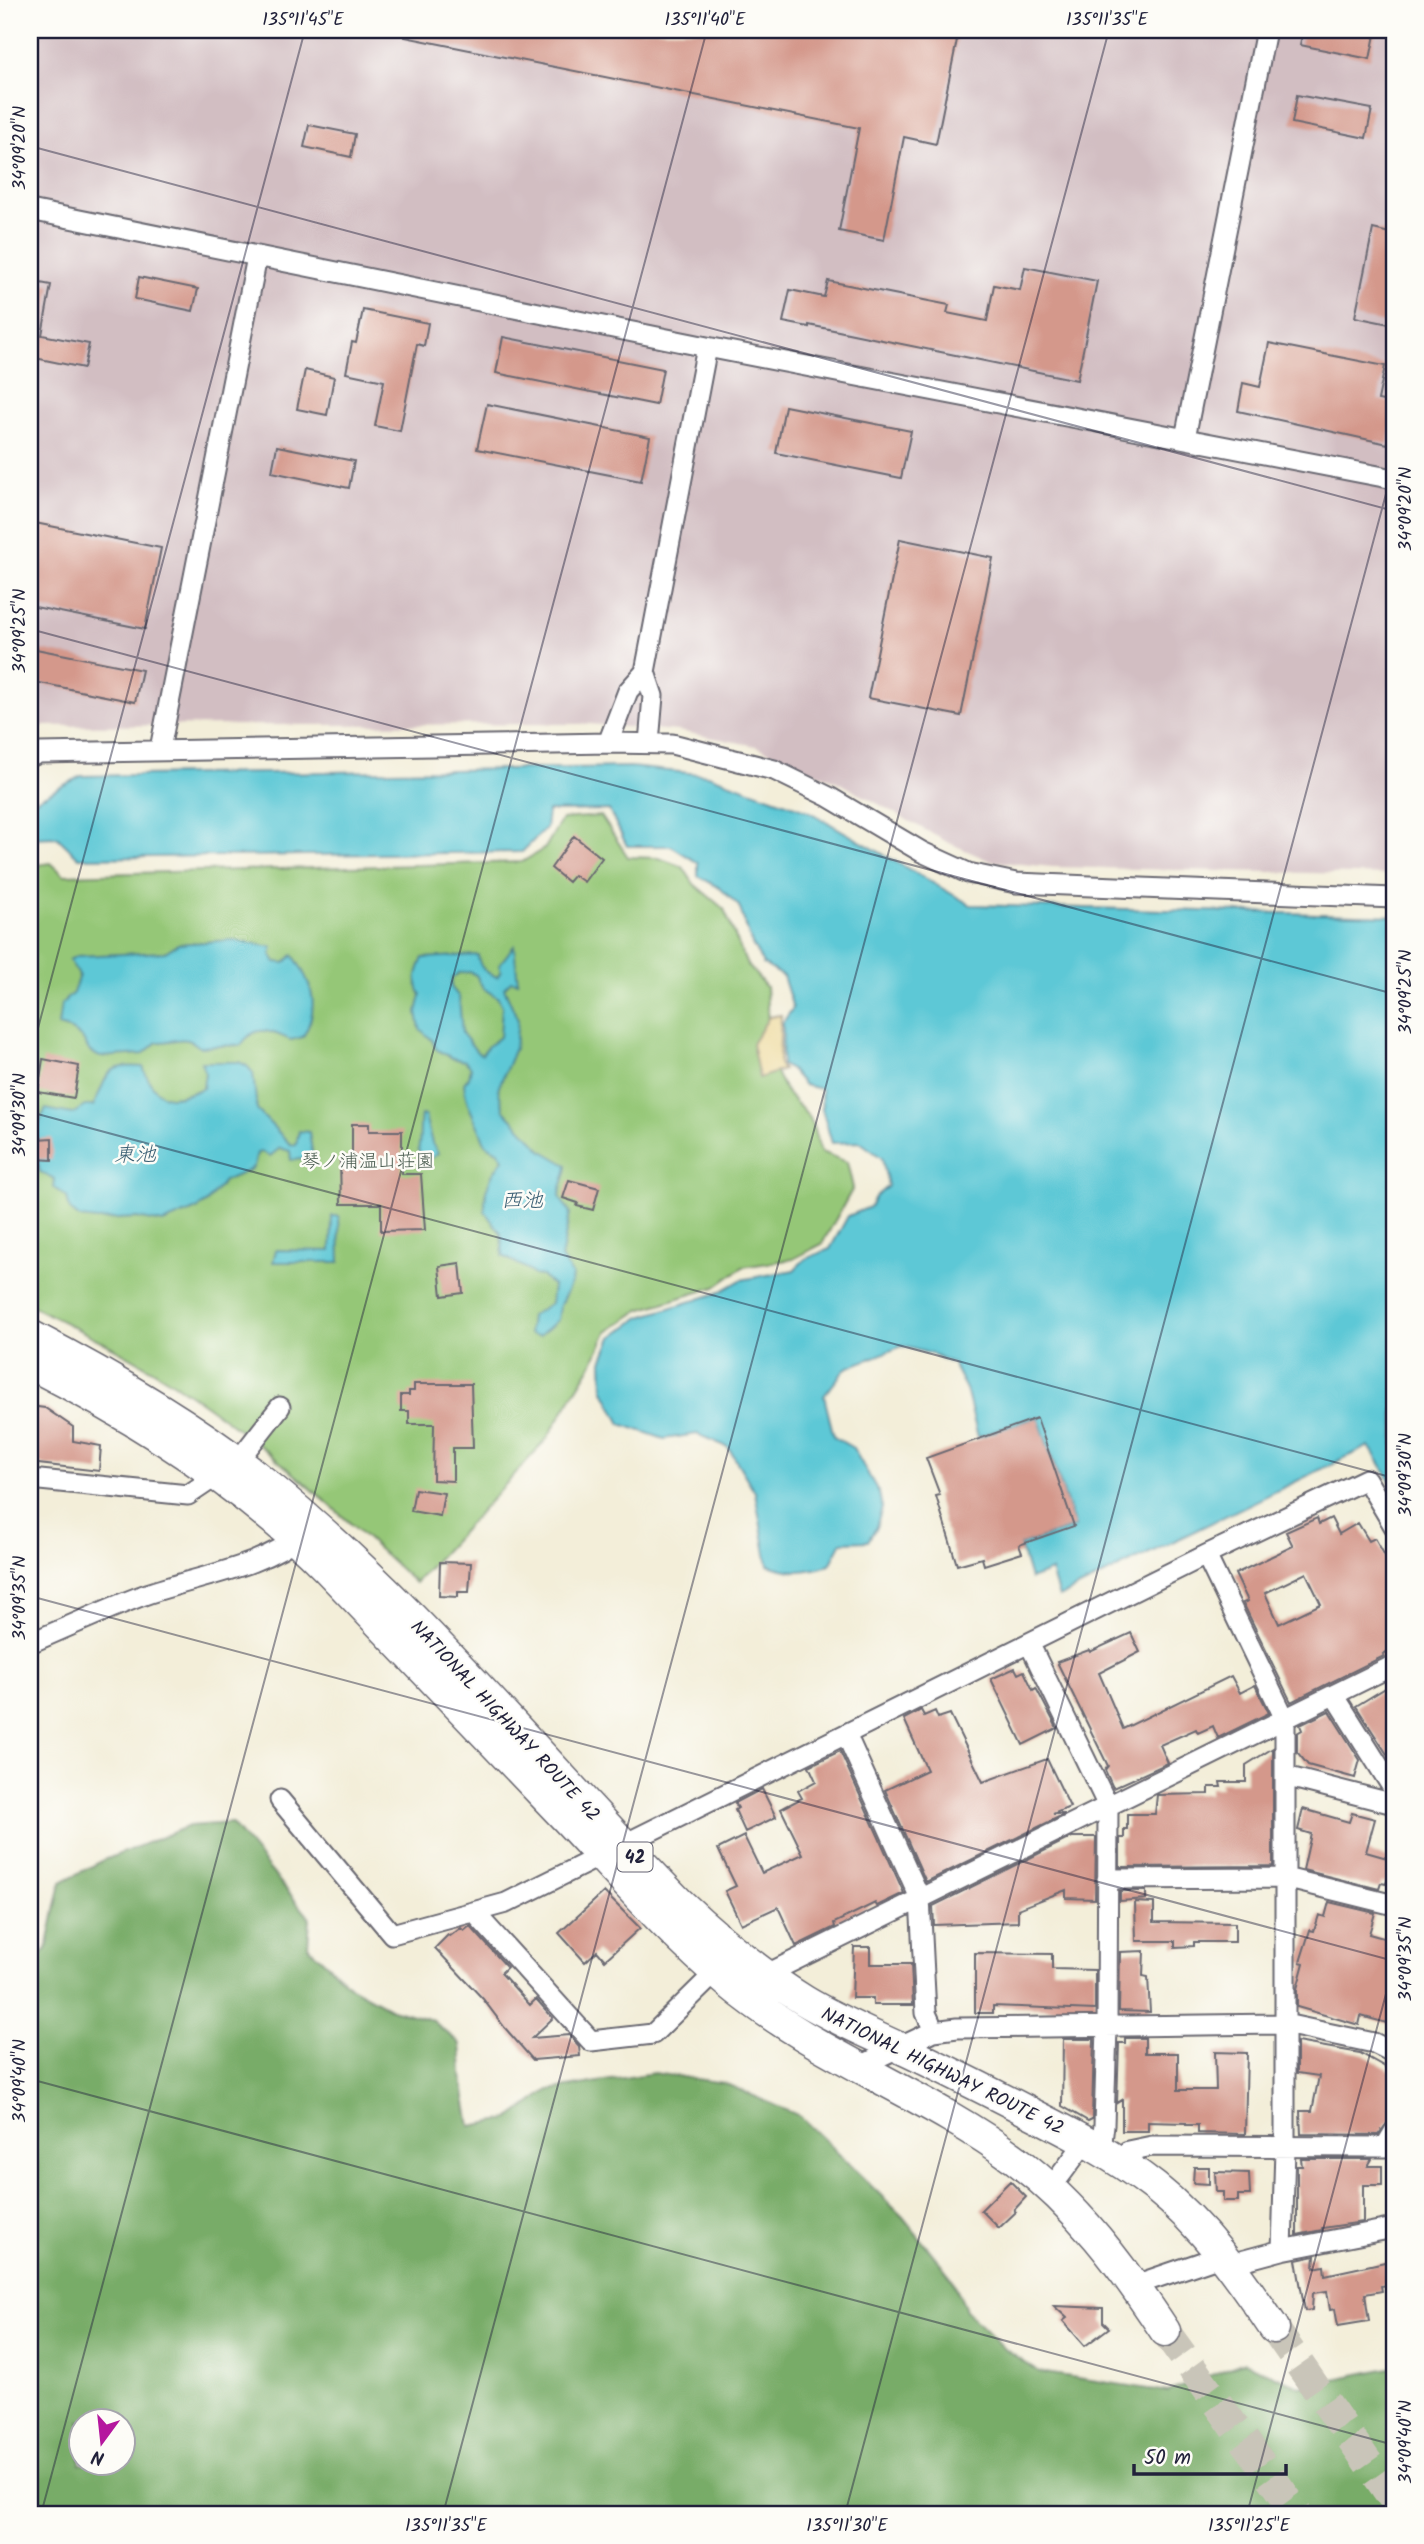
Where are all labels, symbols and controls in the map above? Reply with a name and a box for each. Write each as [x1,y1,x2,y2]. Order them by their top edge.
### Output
text: 135°11'45"E [262,6,344,35]
text: 135°11'40"E [664,6,746,35]
text: 135°11'35"E [1066,6,1148,35]
text: 34°09'20"N [6,106,35,190]
text: 34°09'20"N [1392,467,1421,551]
text: 34°09'25"N [6,589,35,673]
text: 34°09'25"N [1392,950,1421,1034]
text: 34°09'30"N [6,1073,35,1157]
water label: 東池 [114,1139,157,1172]
park label: 琴ノ浦温山荘園 [301,1147,435,1177]
water label: 西池 [501,1185,544,1218]
text: 34°09'30"N [1392,1433,1421,1517]
text: 34°09'35"N [6,1556,35,1640]
street label: NATIONAL HIGHWAY ROUTE 42 [403,1614,607,1829]
road number: 42 [618,1842,652,1871]
text: 34°09'35"N [1392,1917,1421,2001]
street label: NATIONAL HIGHWAY ROUTE 42 [816,2000,1069,2144]
text: 34°09'40"N [6,2039,35,2123]
text: 34°09'40"N [1392,2400,1421,2484]
north arrow [66,2408,136,2478]
scale bar [1134,2432,1286,2476]
text: N [88,2440,108,2473]
text: 50 m [1144,2442,1191,2475]
text: 135°11'35"E [405,2512,487,2541]
text: 135°11'30"E [806,2512,888,2541]
text: 135°11'25"E [1208,2512,1291,2541]

